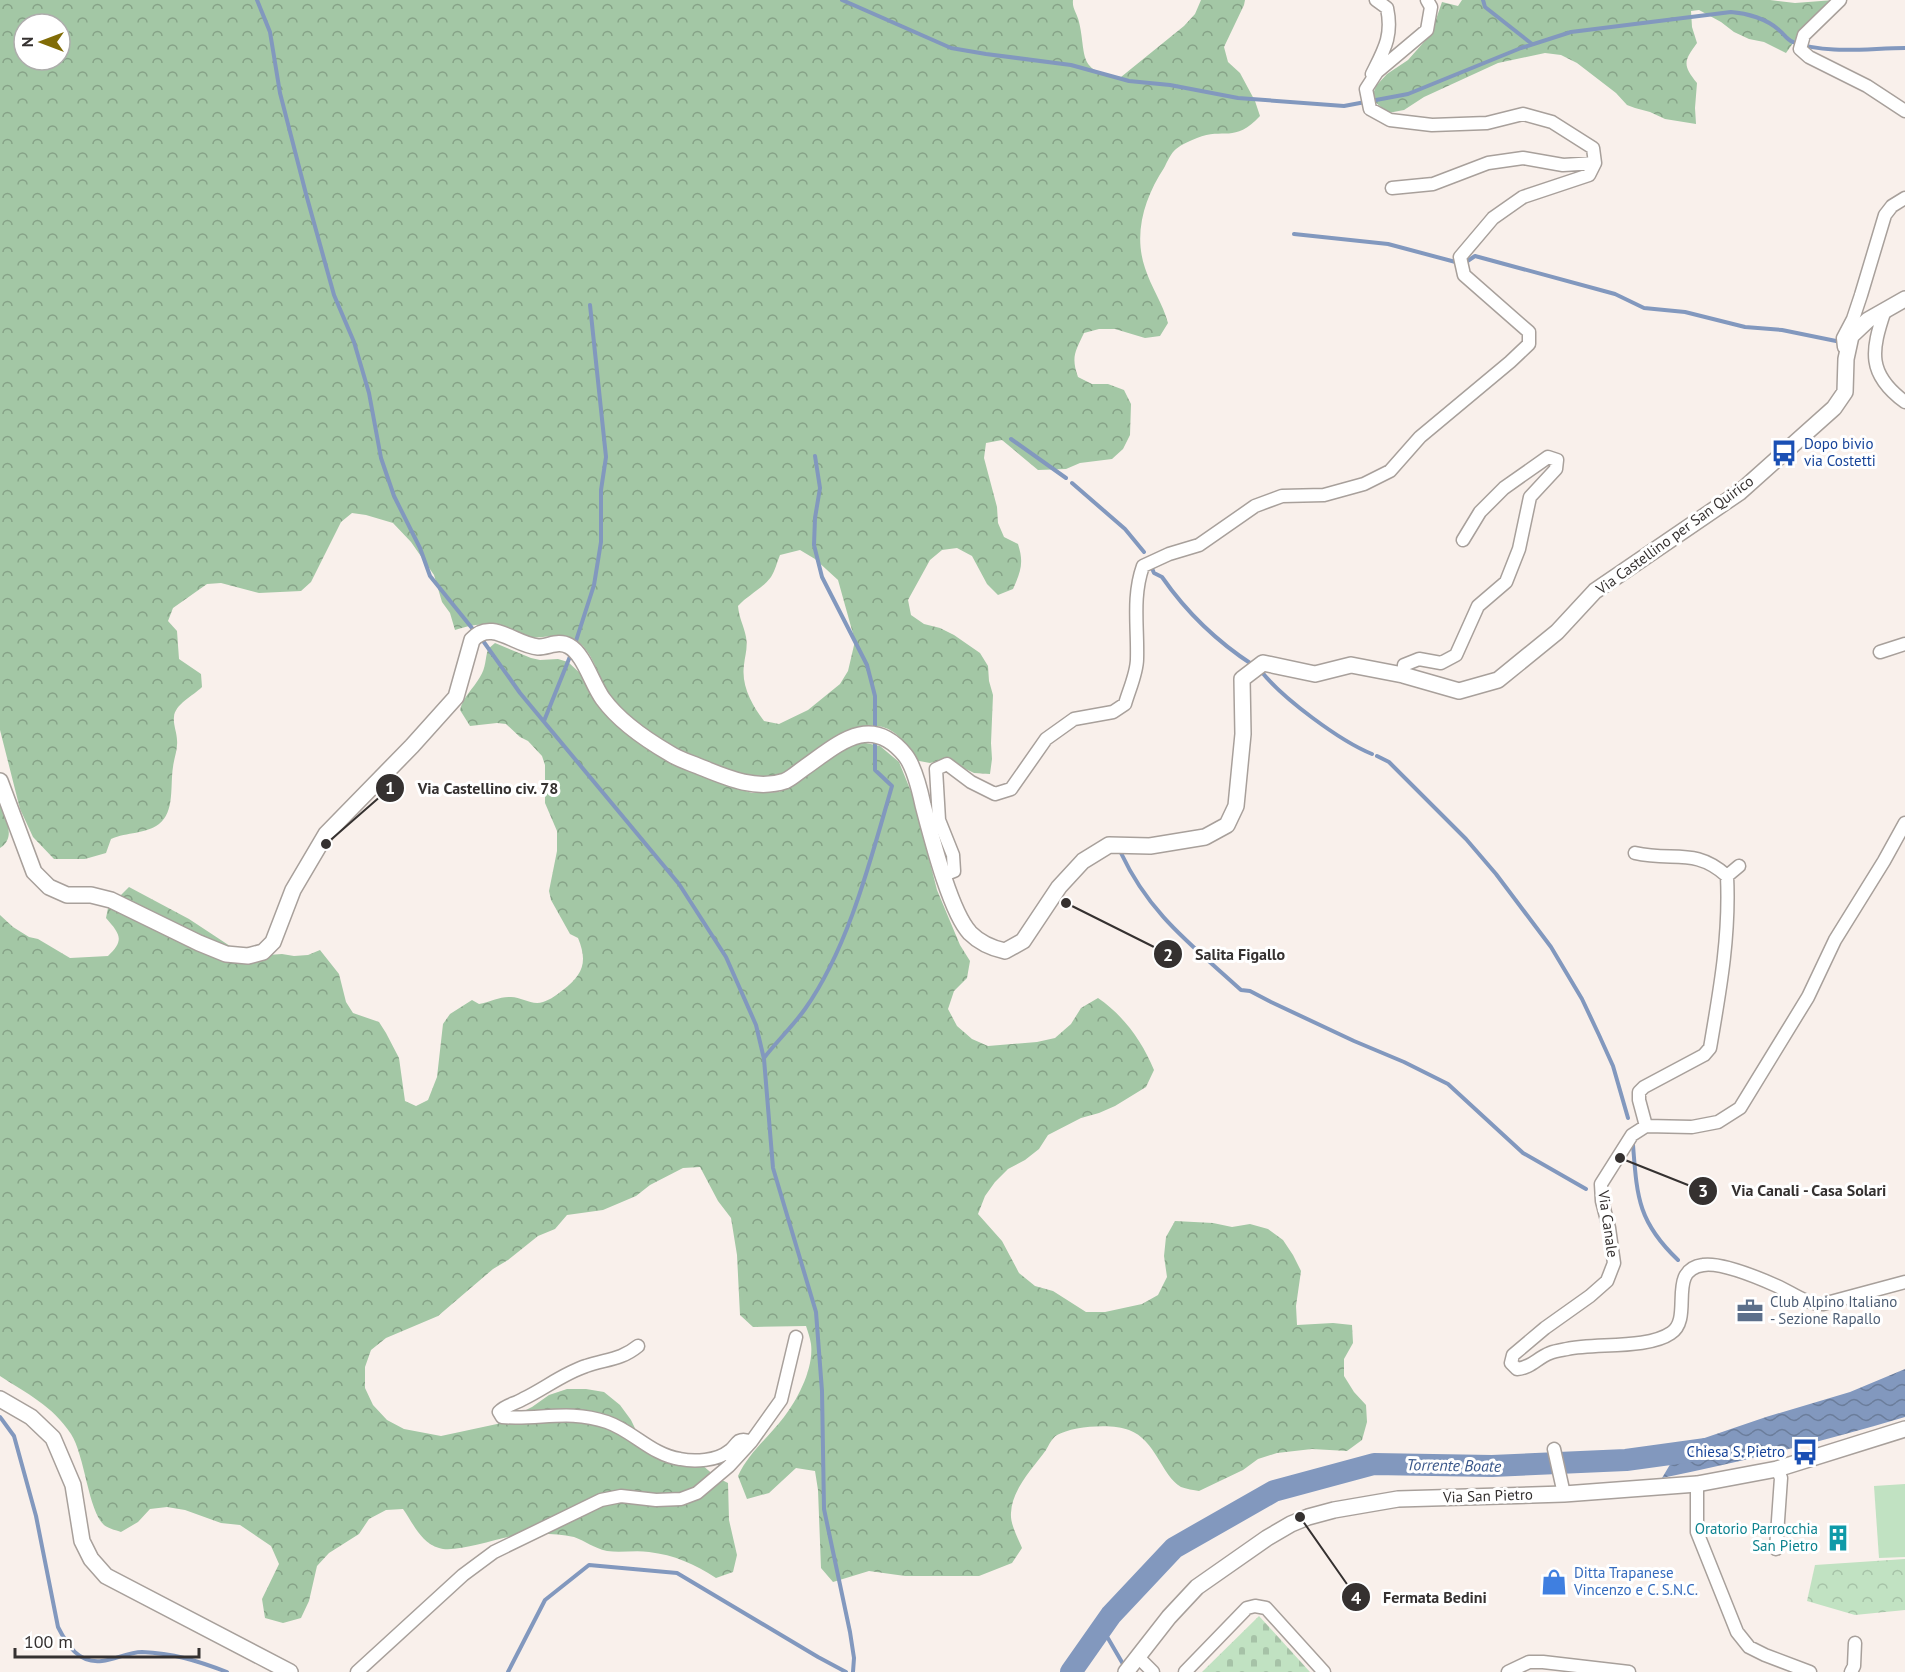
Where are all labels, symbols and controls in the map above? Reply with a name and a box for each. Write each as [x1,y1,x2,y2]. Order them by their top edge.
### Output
north arrow [12,12,72,72]
text: N [17,37,37,47]
place label: Dopo bivio via Costetti [1804,434,1876,470]
bus stop icon: Dopo bivio via Costetti [1769,438,1799,468]
street label: Via Castellino per San Quirico [1591,471,1757,599]
callout: Via Castellino civ. 78 [375,771,571,805]
text: 1 [385,776,395,799]
text: Via Castellino civ. 78 [417,778,558,798]
callout: Salita Figallo [1153,937,1297,971]
text: 2 [1163,943,1173,966]
text: Salita Figallo [1195,944,1285,964]
callout: Via Canali - Casa Solari [1688,1174,1899,1208]
text: 3 [1698,1179,1708,1202]
text: Via Canali - Casa Solari [1731,1180,1886,1200]
street label: Via Canale [1594,1188,1623,1259]
place label: Club Alpino Italiano - Sezione Rapallo [1770,1292,1897,1328]
office icon: Club Alpino Italiano - Sezione Rapallo [1735,1296,1765,1326]
bus stop icon: Chiesa S. Pietro [1790,1437,1820,1467]
place label: Chiesa S. Pietro [1687,1442,1785,1461]
water label: Torrente Boate [1406,1454,1502,1476]
street label: Via San Pietro [1442,1484,1533,1507]
place label: Oratorio Parrocchia San Pietro [1695,1519,1818,1555]
building icon: Oratorio Parrocchia San Pietro [1823,1523,1853,1553]
place label: Ditta Trapanese Vincenzo e C. S.N.C. [1573,1563,1698,1599]
shop icon: Ditta Trapanese Vincenzo e C. S.N.C. [1539,1567,1569,1597]
callout: Fermata Bedini [1341,1580,1499,1614]
text: 4 [1351,1586,1361,1609]
text: Fermata Bedini [1383,1587,1487,1607]
scale bar [15,1621,200,1659]
text: 100 m [24,1630,73,1653]

